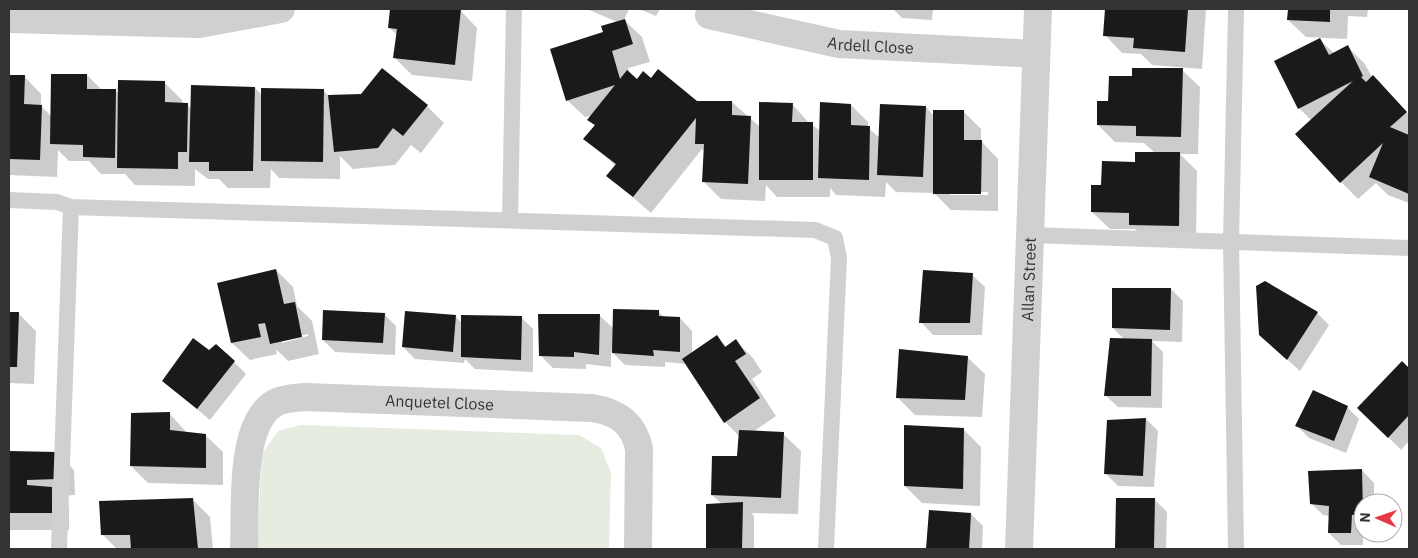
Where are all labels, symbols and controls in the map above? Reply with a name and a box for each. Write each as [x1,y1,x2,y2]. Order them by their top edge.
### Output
street label: Ardell Close [826,32,915,58]
street label: Allan Street [1017,237,1040,322]
street label: Anquetel Close [385,390,495,414]
north arrow [1353,493,1403,543]
text: N [1356,512,1374,523]

